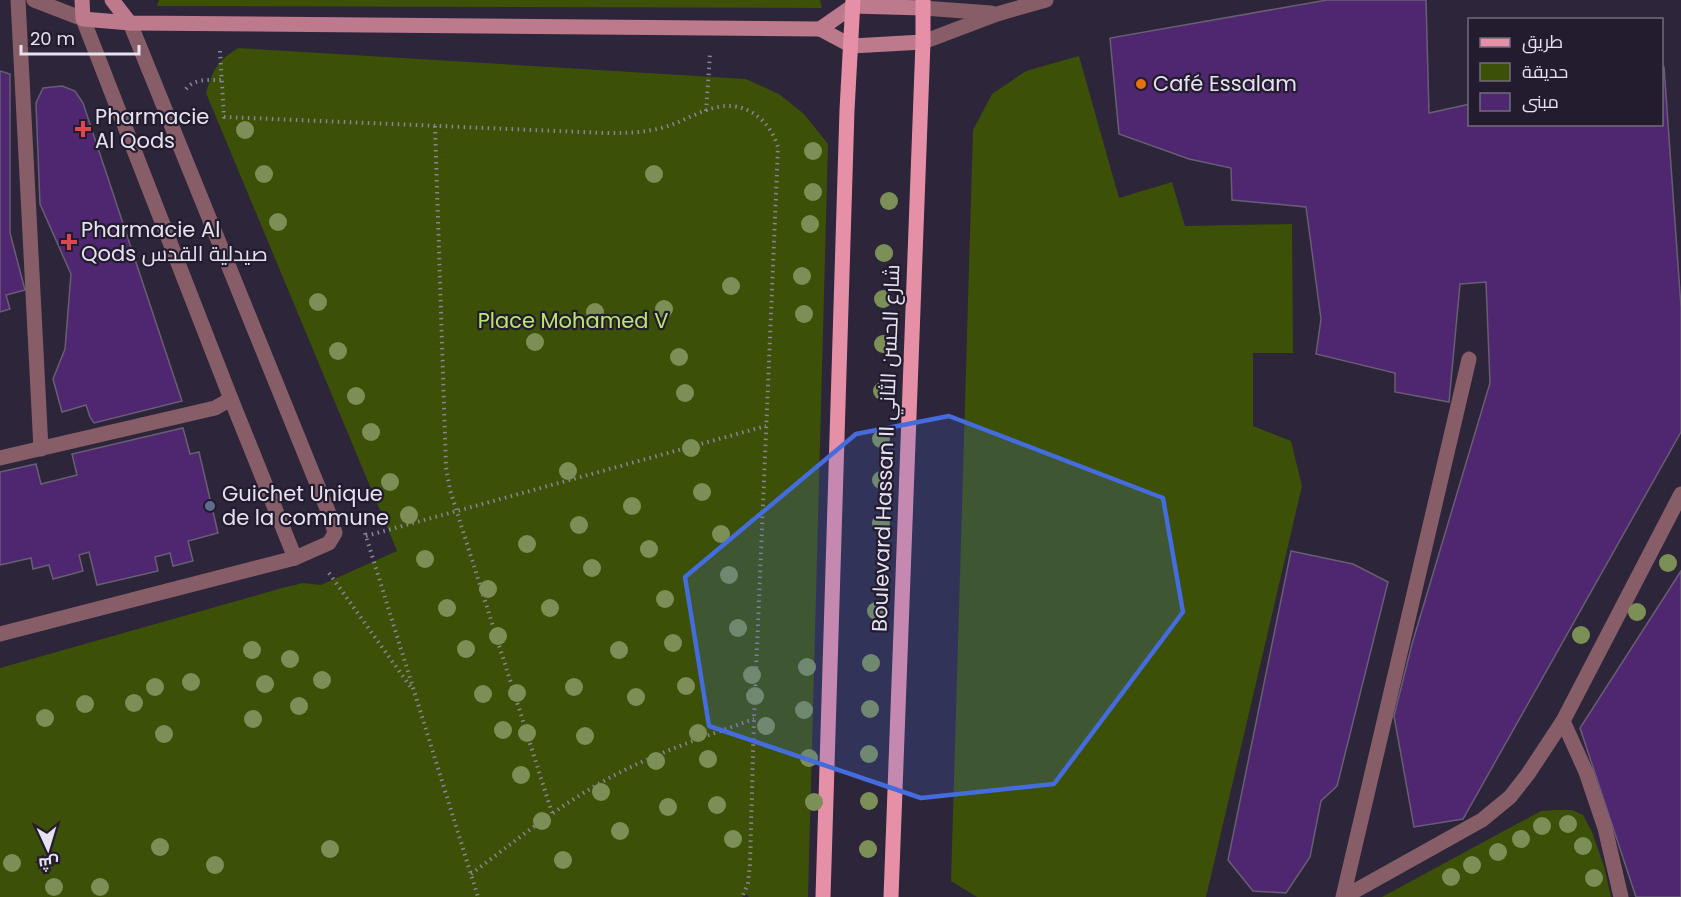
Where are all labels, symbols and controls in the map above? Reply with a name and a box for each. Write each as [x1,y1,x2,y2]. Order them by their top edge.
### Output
scale bar [21,18,140,56]
legend [1468,18,1663,126]
text: 20 m [30,26,75,51]
text: طريق [1522,29,1563,54]
text: حديقة [1522,59,1568,84]
place label: Café Essalam [1153,69,1297,98]
marker: Café Essalam [1134,77,1148,91]
text: مبنى [1522,89,1559,114]
place label: Pharmacie Al Qods [95,102,209,155]
marker: Pharmacie Al Qods [76,122,90,136]
place label: Pharmacie Al Qods صيدلية القدس [81,215,268,268]
marker: Pharmacie Al Qods صيدلية القدس [62,235,76,249]
street label: Boulevard Hassan II شارع الحسن الثاني [865,264,908,632]
park label: Place Mohamed V [478,306,668,335]
place label: Guichet Unique de la commune [222,479,389,532]
marker: Guichet Unique de la commune [203,499,217,513]
north arrow [18,819,78,879]
text: ش [38,851,60,876]

